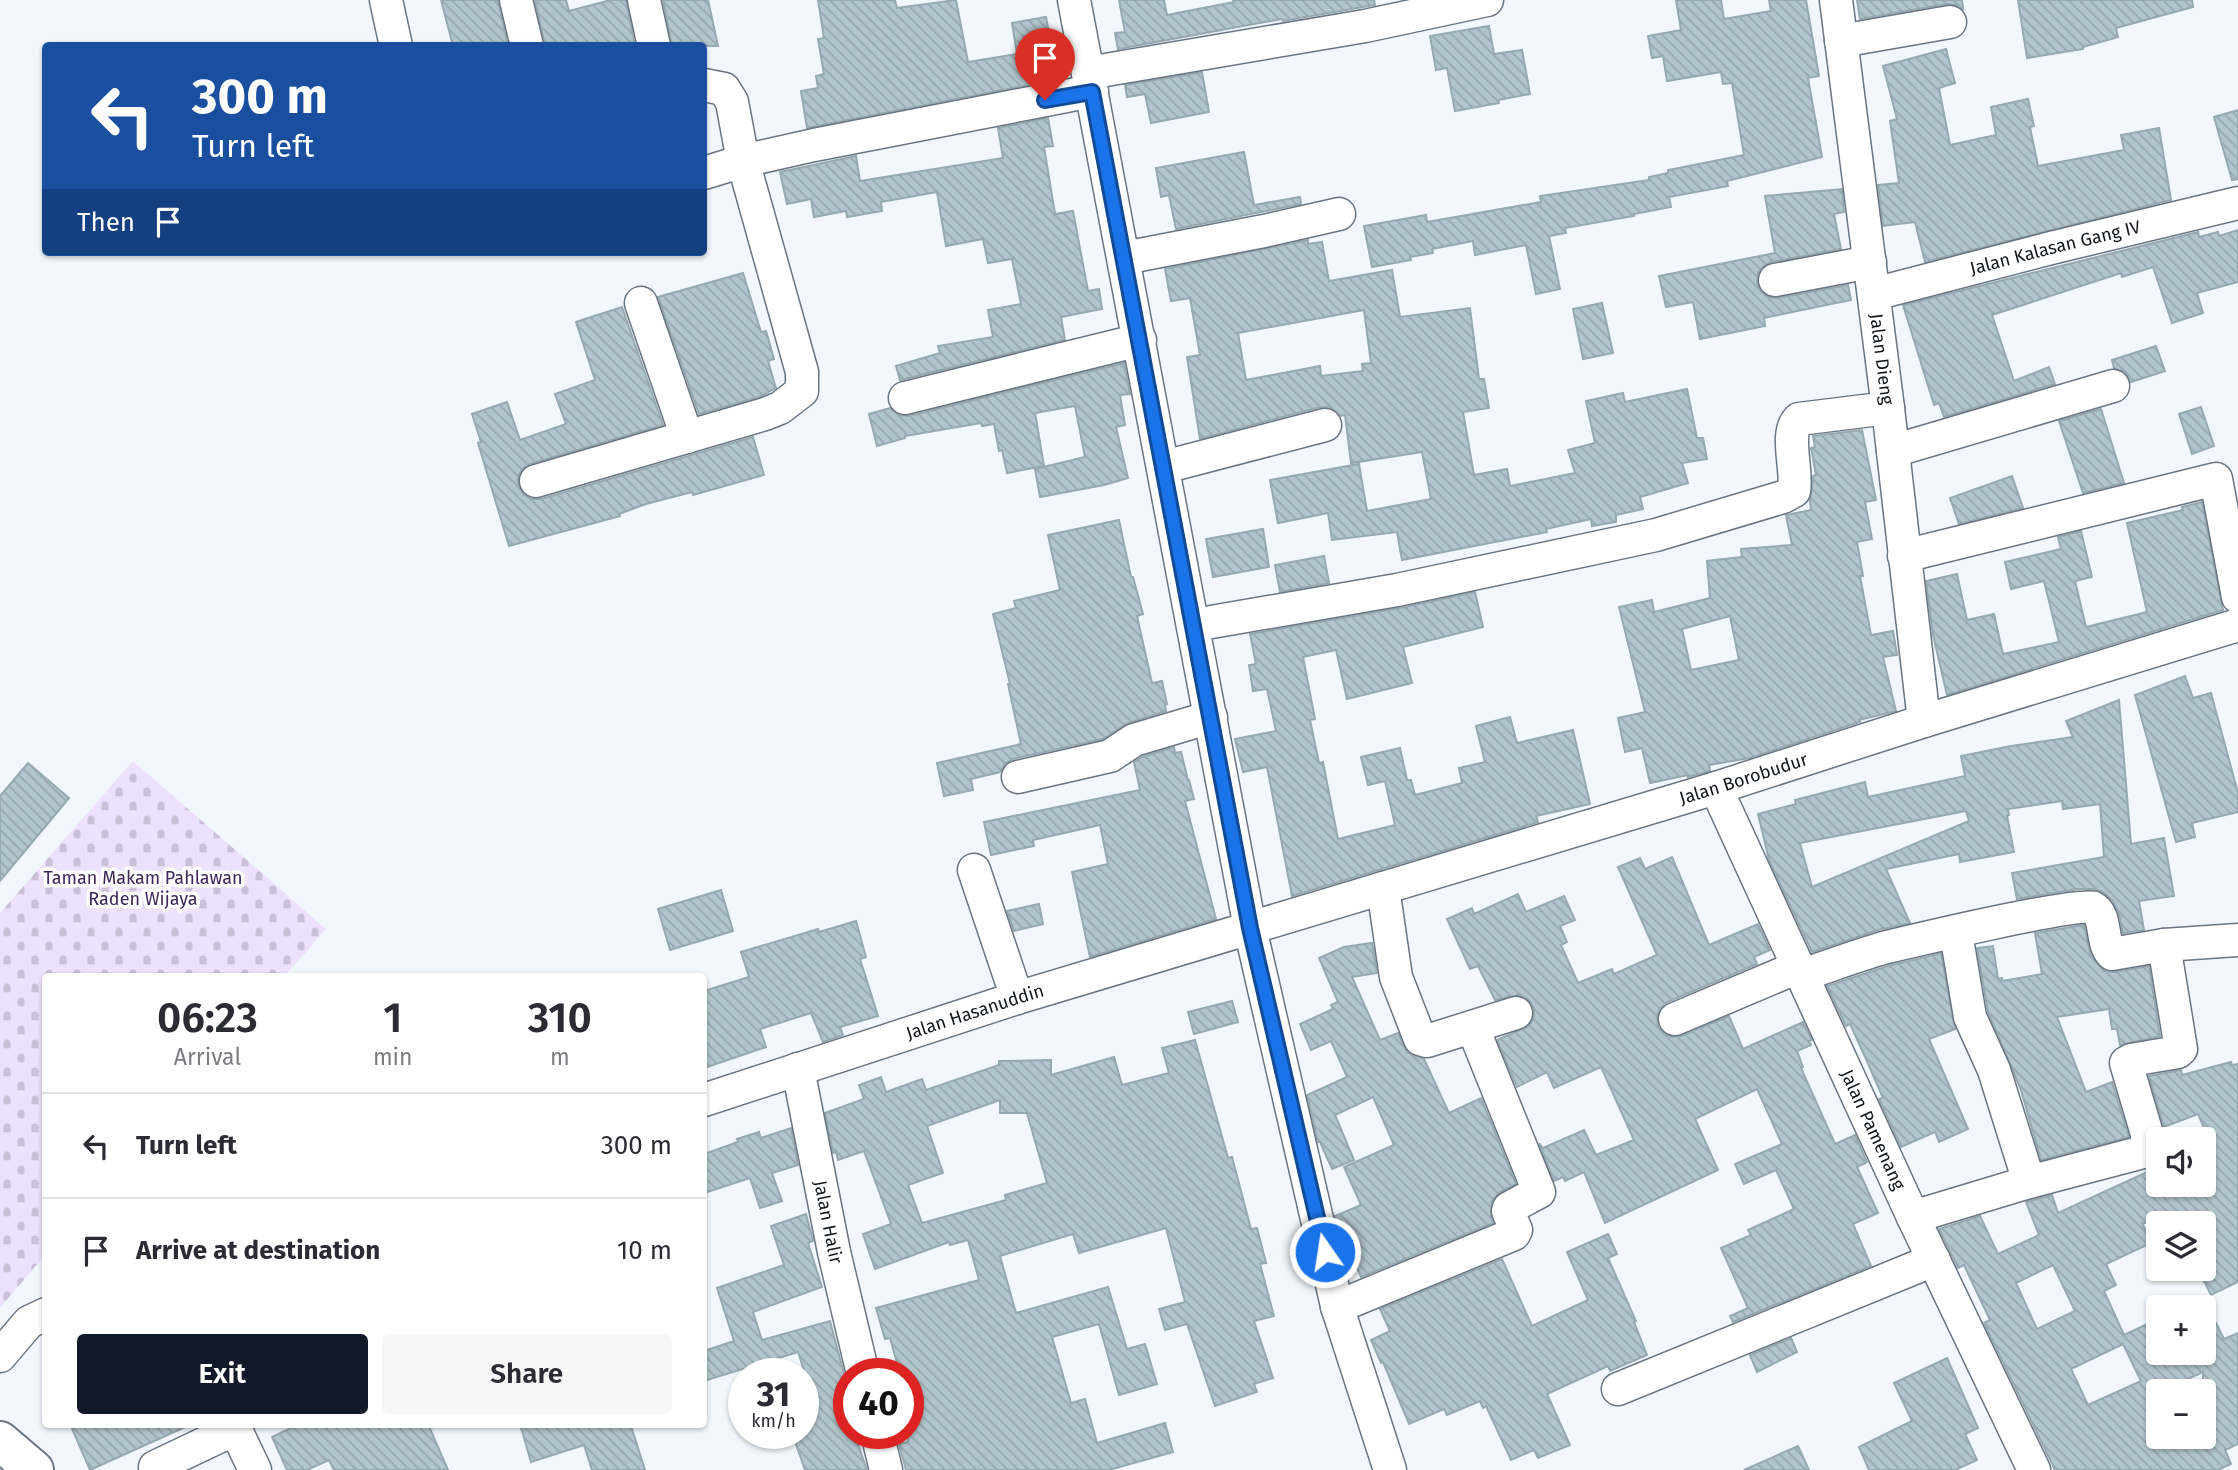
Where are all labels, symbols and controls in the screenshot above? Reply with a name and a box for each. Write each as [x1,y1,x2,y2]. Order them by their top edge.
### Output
pin [1015,28,1075,100]
icon: arrive [1026,39,1064,77]
text: 300 m [192,67,328,126]
icon: left [77,70,168,161]
text: Turn left [192,127,314,165]
icon: arrive [149,203,187,241]
text: Then [77,207,135,238]
street label: Jalan Kalasan Gang IV [1968,216,2143,280]
street label: Jalan Dieng [1865,312,1899,407]
street label: Jalan Borobudur [1677,748,1810,809]
park label: Taman Makam Pahlawan Raden Wijaya [43,867,243,910]
street label: Jalan Hasanuddin [903,980,1047,1044]
text: 06:23 [157,993,258,1043]
text: 1 [383,993,402,1043]
text: 310 [528,993,592,1043]
text: Arrival [174,1043,241,1071]
text: min [373,1043,413,1071]
text: m [550,1043,570,1071]
street label: Jalan Pamenang [1836,1066,1910,1194]
icon: left [77,1127,115,1165]
map controls [2146,1127,2216,1449]
button: sound [2146,1127,2216,1197]
text: Turn left [136,1130,237,1161]
text: 300 m [601,1130,672,1161]
street label: Jalan Halir [809,1178,847,1266]
button: layers [2146,1211,2216,1281]
position arrow [1288,1215,1362,1289]
icon: arrive [77,1232,115,1270]
text: Arrive at destination [136,1235,380,1266]
text: 10 m [617,1235,672,1266]
button: + [2146,1295,2216,1365]
button: Exit [77,1334,368,1414]
button: Share [382,1334,672,1414]
speed limit sign: 40 [833,1358,924,1449]
text: 31 [757,1373,790,1415]
button: − [2146,1379,2216,1449]
text: km/h [751,1410,796,1432]

